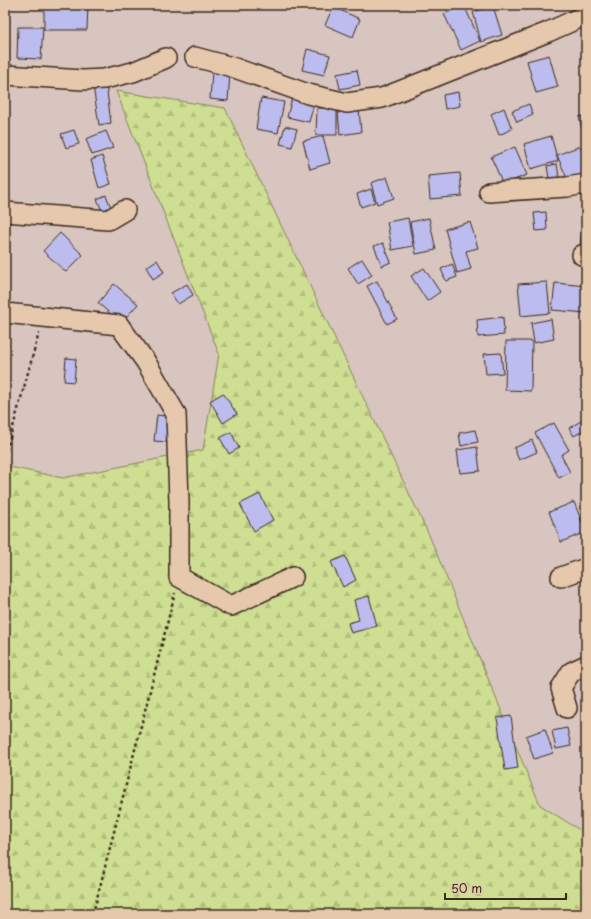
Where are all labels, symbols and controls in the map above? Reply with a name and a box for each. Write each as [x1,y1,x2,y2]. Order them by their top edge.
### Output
scale bar [445,875,566,901]
text: 50 m [451,879,482,897]

